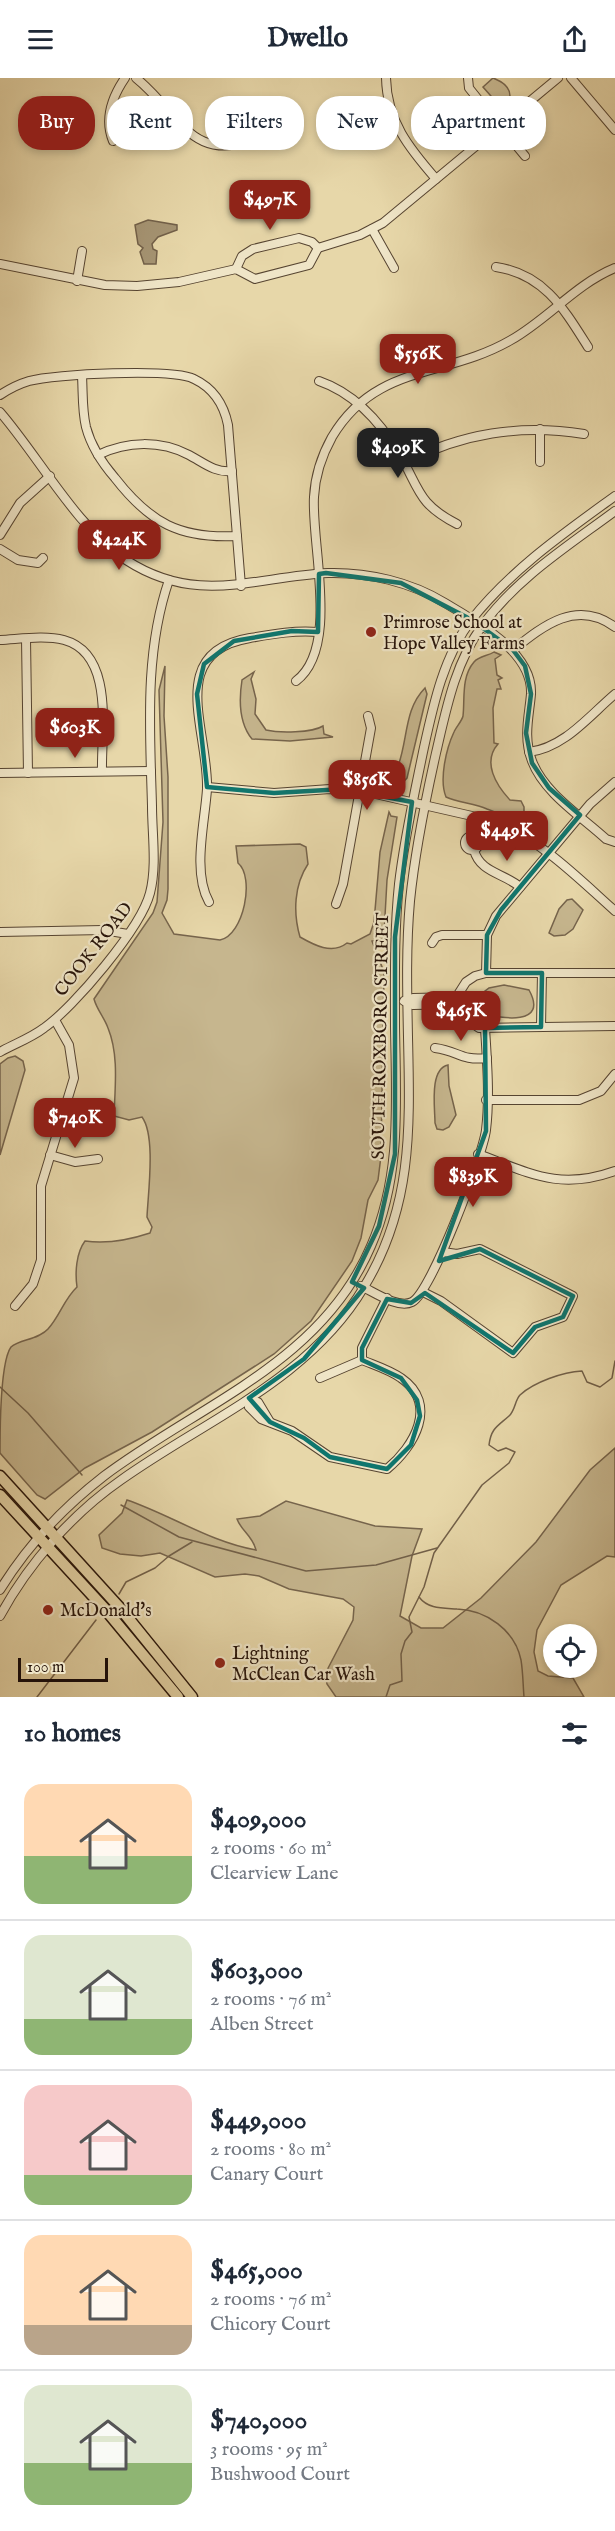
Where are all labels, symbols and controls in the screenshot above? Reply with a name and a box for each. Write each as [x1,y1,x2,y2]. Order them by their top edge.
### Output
text: Dwello [267,22,348,56]
icon: menu [24,23,57,56]
icon: share [558,23,591,56]
chip: Buy [18,96,95,150]
chip: Rent [107,96,193,150]
chip: Filters [205,96,304,150]
chip: New [316,96,399,150]
chip: Apartment [411,96,546,150]
pin: $497K [228,180,312,231]
text: $497K [243,187,297,212]
pin: $556K [376,334,460,385]
text: $556K [394,341,442,366]
pin: $409K [356,428,440,479]
text: $409K [371,435,425,460]
pin: $424K [77,520,161,571]
text: $424K [92,527,146,552]
place label: Primrose School at Hope Valley Farms [383,612,525,656]
marker: Primrose School at Hope Valley Farms [364,625,378,639]
pin: $603K [33,708,117,759]
text: $603K [49,715,101,740]
pin: $856K [325,760,409,811]
text: $856K [342,767,392,792]
pin: $449K [465,811,549,862]
text: $449K [480,818,534,843]
street label: COOK ROAD [50,898,138,1002]
street label: SOUTH ROXBORO STREET [368,912,395,1160]
pin: $465K [419,991,503,1042]
text: $465K [435,998,487,1023]
pin: $740K [33,1098,117,1149]
text: $740K [48,1105,102,1130]
pin: $839K [431,1157,515,1208]
text: $839K [448,1164,498,1189]
place label: McDonald's [60,1600,152,1623]
marker: McDonald's [41,1603,55,1617]
map controls [543,1624,597,1678]
button: locate [543,1624,597,1678]
place label: Lightning McClean Car Wash [232,1643,375,1687]
scale bar [18,1655,108,1682]
marker: Lightning McClean Car Wash [213,1656,227,1670]
text: 100 m [27,1658,64,1678]
text: 10 homes [24,1717,121,1750]
icon: filters [558,1717,591,1750]
text: $409,000 [210,1803,307,1836]
icon: home [72,1808,144,1880]
text: 2 rooms · 60 m² [210,1836,332,1861]
text: Clearview Lane [210,1861,338,1886]
text: $603,000 [210,1954,303,1987]
icon: home [72,1959,144,2031]
text: 2 rooms · 76 m² [210,1987,331,2012]
text: Alben Street [210,2012,314,2037]
text: $449,000 [210,2104,306,2137]
icon: home [72,2109,144,2181]
text: 2 rooms · 80 m² [210,2137,331,2162]
text: Canary Court [210,2162,323,2187]
text: $465,000 [210,2254,303,2287]
icon: home [72,2259,144,2331]
text: 2 rooms · 76 m² [210,2287,331,2312]
text: Chicory Court [210,2312,331,2337]
text: $740,000 [210,2404,307,2437]
icon: home [72,2409,144,2481]
text: 3 rooms · 95 m² [210,2437,328,2462]
text: Bushwood Court [210,2462,350,2487]

